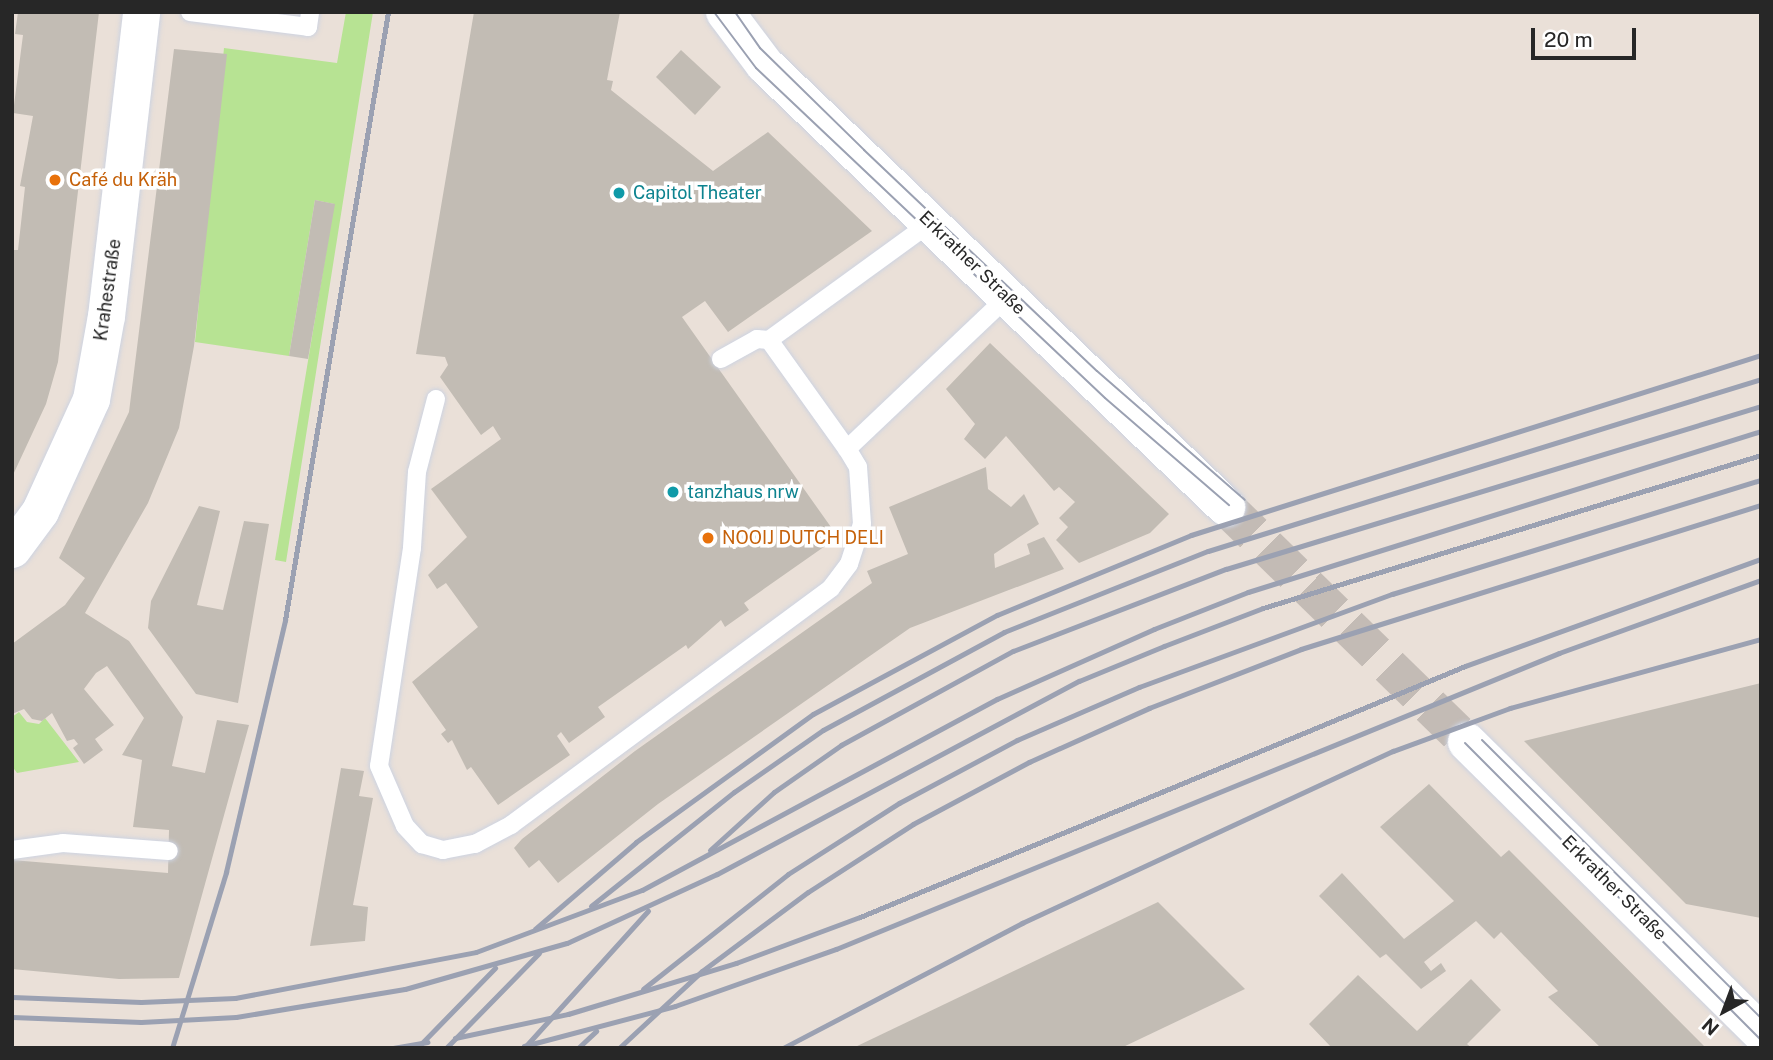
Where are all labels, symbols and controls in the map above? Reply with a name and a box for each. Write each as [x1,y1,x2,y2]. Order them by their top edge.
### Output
scale bar [1535,14,1640,58]
text: 20 m [1544,27,1593,52]
place label: Café du Kräh [69,169,177,191]
marker: Café du Kräh [47,172,63,188]
place label: Capitol Theater [633,182,762,204]
marker: Capitol Theater [611,185,627,201]
street label: Erkrather Straße [914,207,1030,319]
street label: Krahestraße [90,238,126,342]
place label: tanzhaus nrw [687,481,799,503]
marker: tanzhaus nrw [665,484,681,500]
place label: NOOIJ DUTCH DELI [722,527,884,549]
marker: NOOIJ DUTCH DELI [700,530,716,546]
street label: Erkrather Straße [1557,831,1671,945]
north arrow [1689,976,1759,1046]
text: N [1697,1014,1723,1040]

